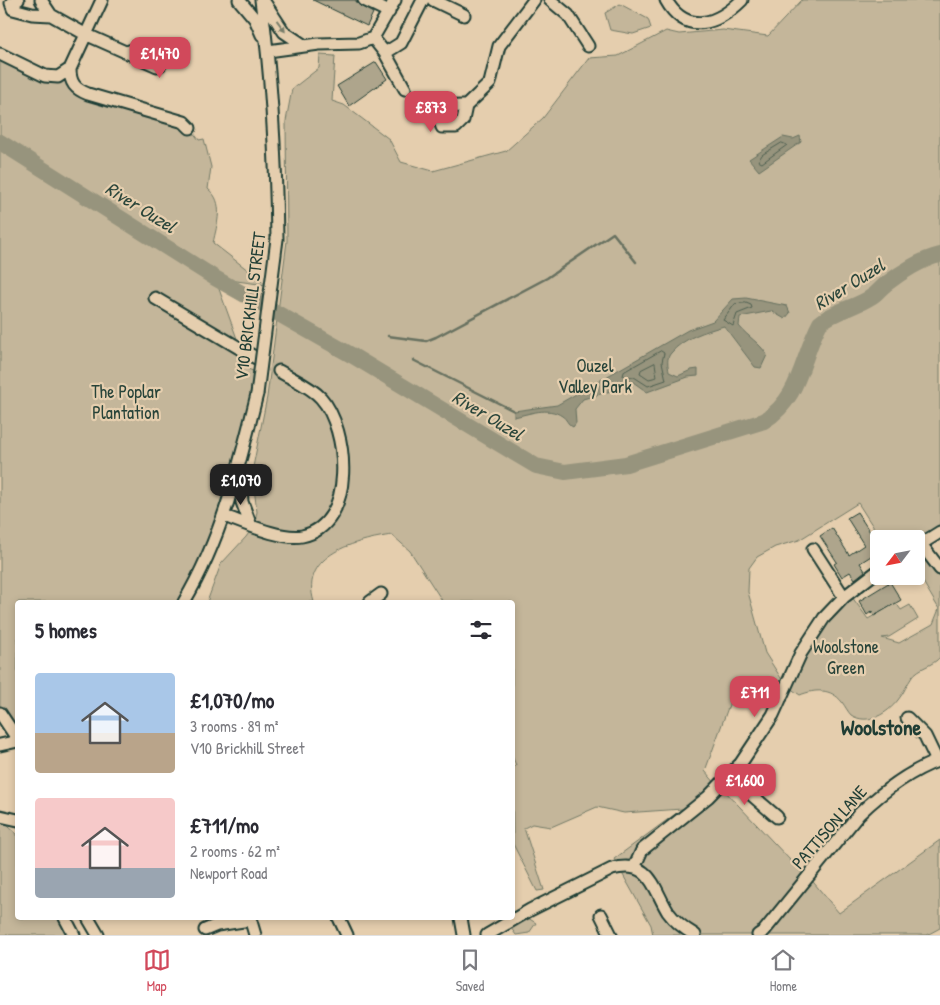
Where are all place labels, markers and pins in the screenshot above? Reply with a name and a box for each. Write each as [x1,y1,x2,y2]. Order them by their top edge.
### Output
pin: £1,470 [119,36,201,79]
pin: £873 [401,90,461,133]
pin: £1,070 [200,464,282,506]
pin: £711 [725,676,785,718]
pin: £1,600 [704,764,786,806]

